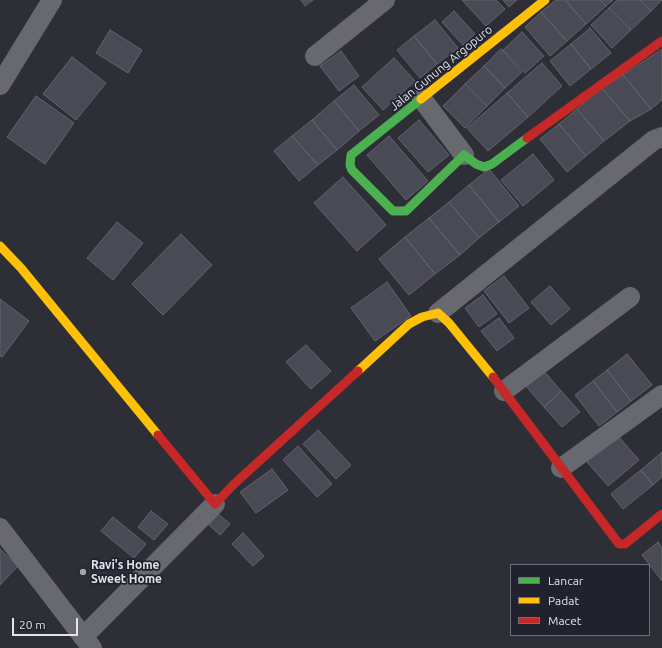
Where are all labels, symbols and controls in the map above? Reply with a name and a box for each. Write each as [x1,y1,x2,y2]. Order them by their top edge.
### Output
street label: Jalan Gunung Argopuro [387,22,495,114]
place label: Ravi's Home Sweet Home [91,558,162,586]
legend [510,564,650,636]
marker: Ravi's Home Sweet Home [78,567,88,577]
text: Lancar [548,574,583,587]
text: Padat [548,594,579,607]
scale bar [14,610,80,636]
text: Macet [548,614,581,627]
text: 20 m [19,618,46,631]

